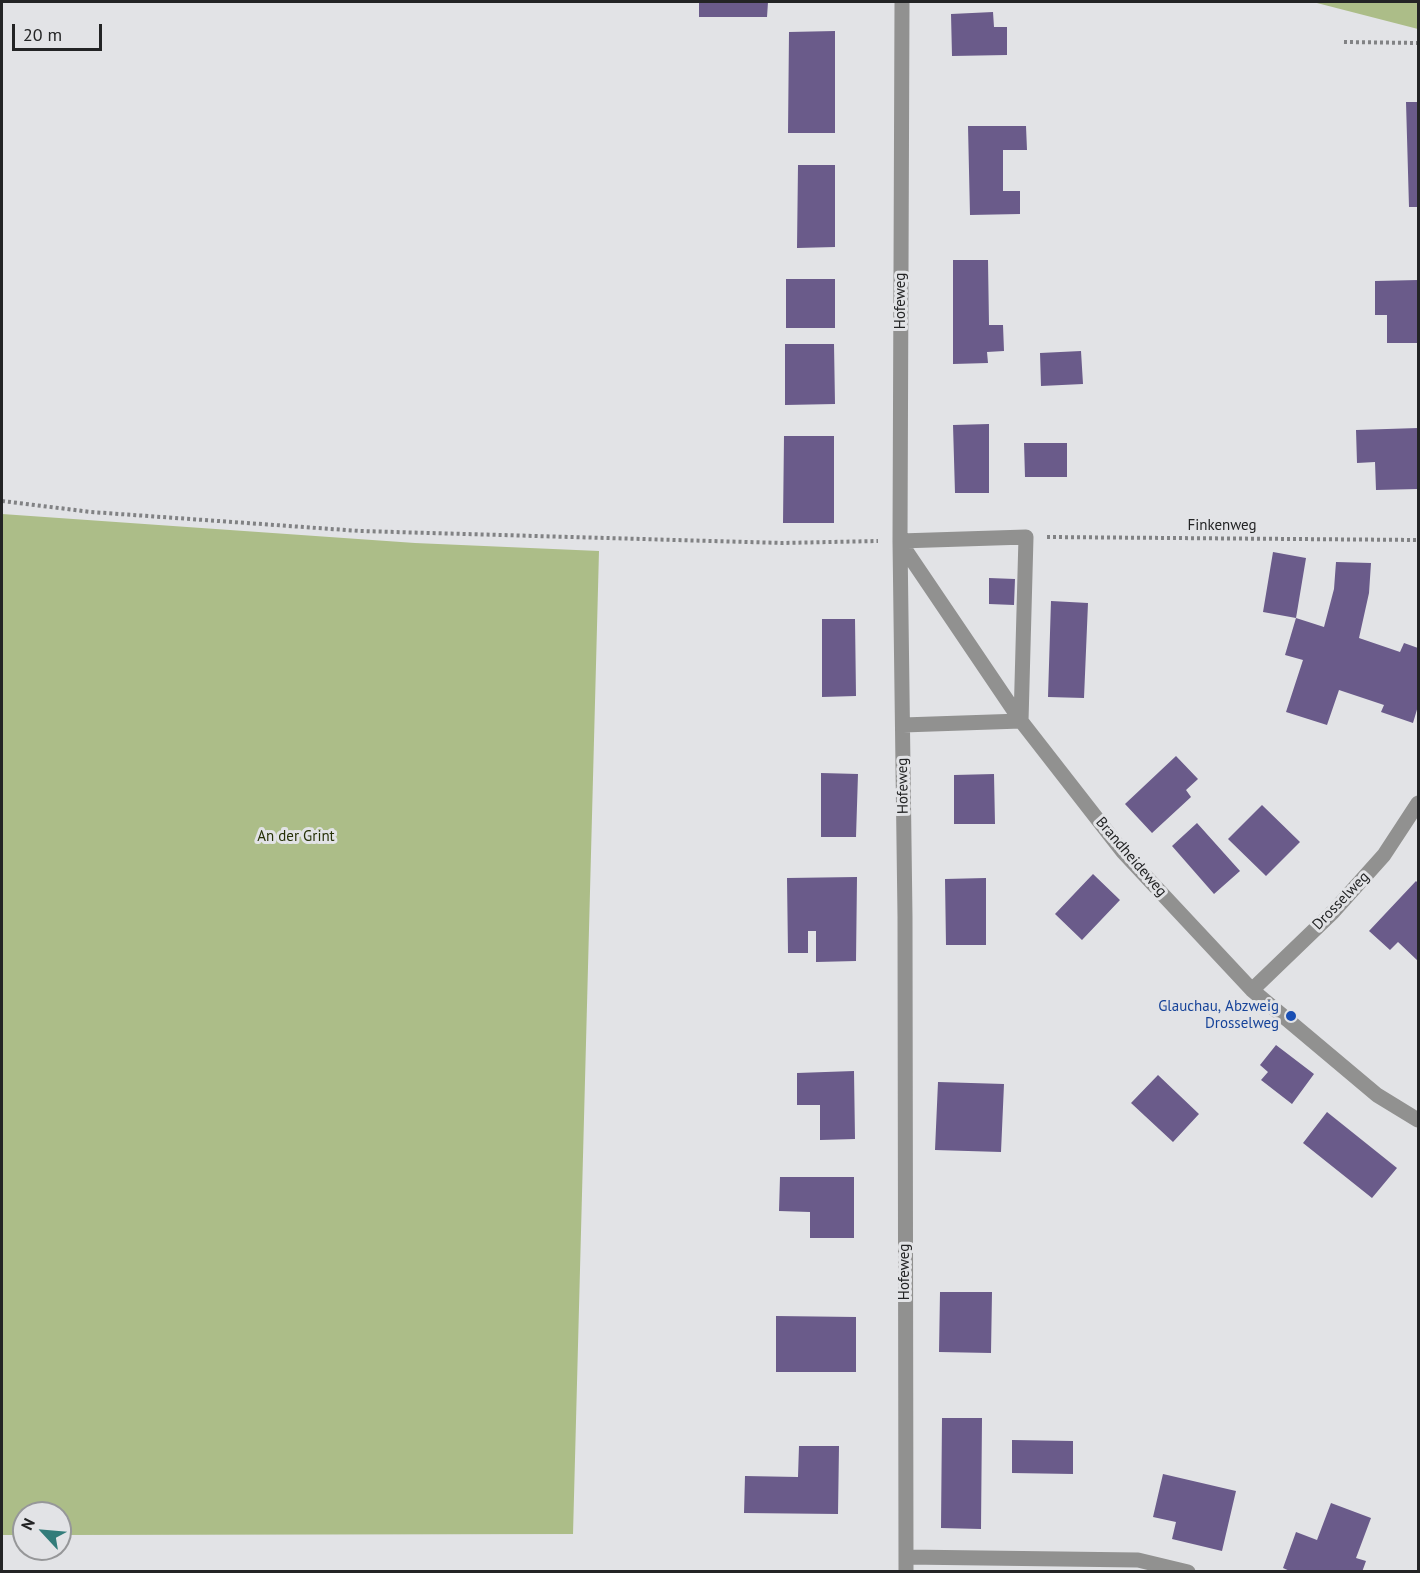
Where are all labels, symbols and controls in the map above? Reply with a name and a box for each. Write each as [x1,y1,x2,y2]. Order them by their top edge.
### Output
scale bar [15,12,105,50]
text: 20 m [23,23,62,46]
street label: Hofeweg [892,273,910,329]
street label: Finkenweg [1187,517,1257,535]
street label: Hofeweg [894,758,912,814]
street label: Brandheideweg [1092,814,1170,900]
park label: An der Grint [257,828,335,846]
street label: Drosselweg [1309,868,1373,934]
place label: Glauchau, Abzweig Drosselweg [1158,998,1279,1033]
marker: Glauchau, Abzweig Drosselweg [1284,1009,1298,1023]
street label: Hofeweg [896,1244,914,1300]
north arrow [12,1501,72,1561]
text: N [16,1515,39,1533]

